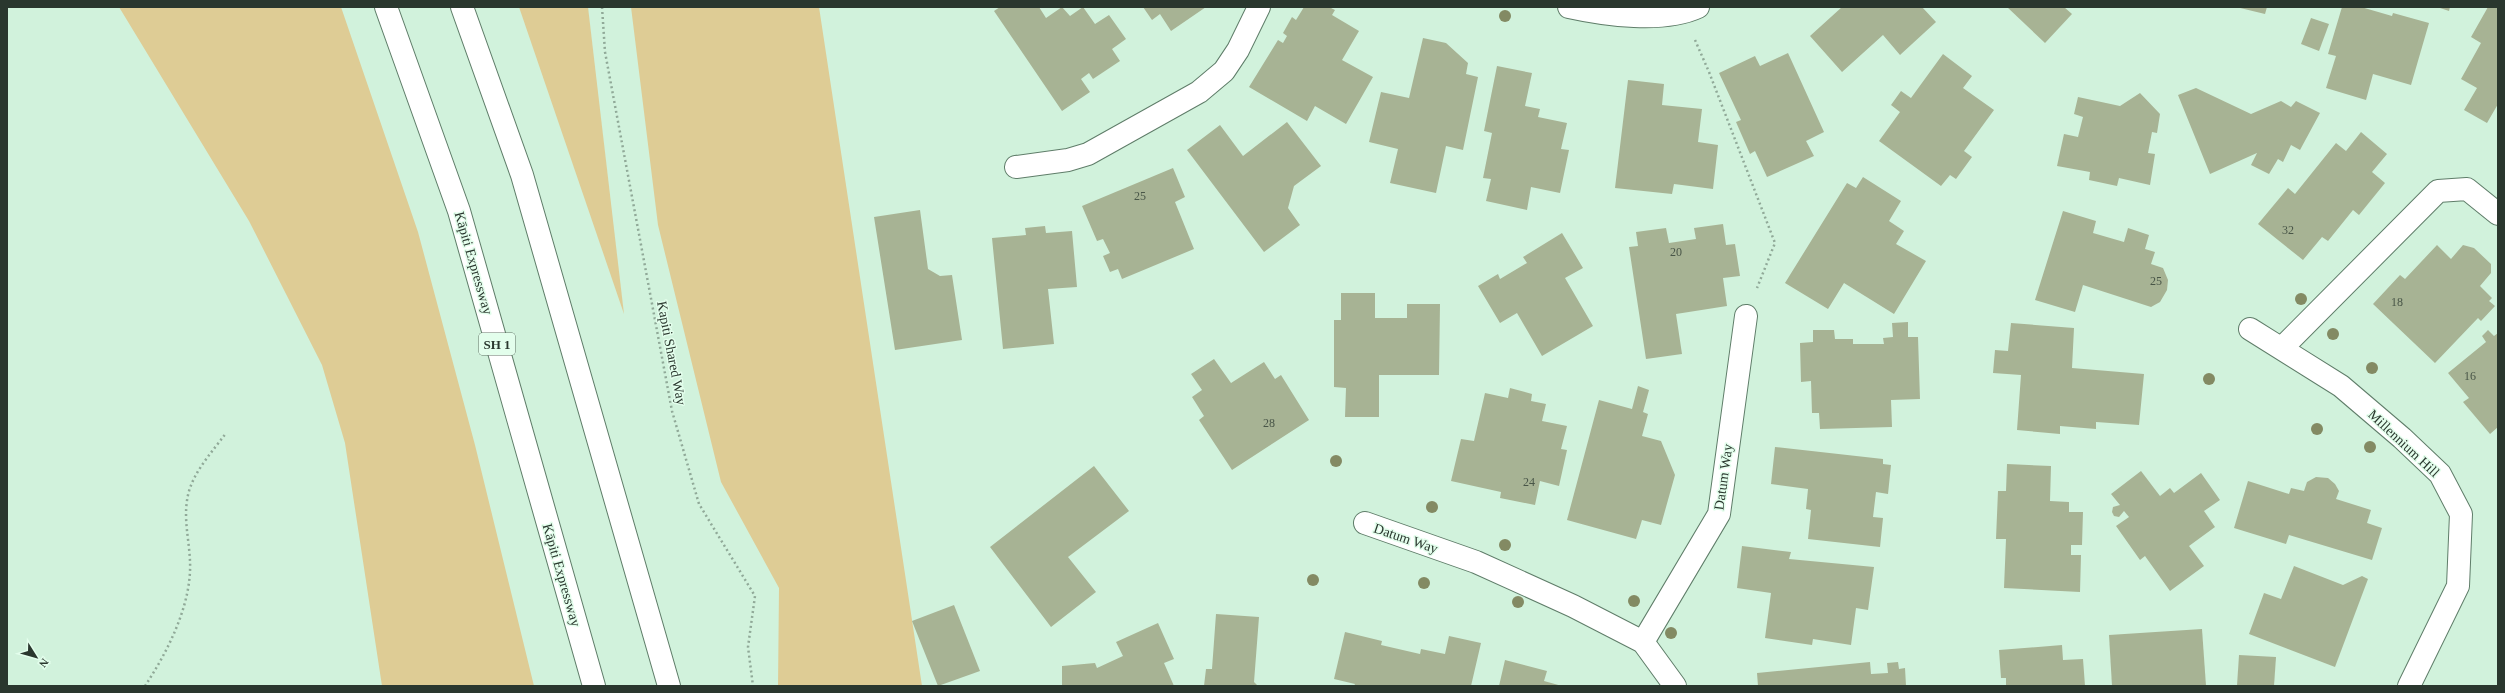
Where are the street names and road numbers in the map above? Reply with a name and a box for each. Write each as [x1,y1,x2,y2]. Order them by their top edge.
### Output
street label: Kāpiti Expressway [452,210,495,316]
street label: Kapiti Shared Way [654,300,689,407]
road number: SH 1 [479,333,515,355]
street label: Millennium Hill [2365,407,2442,480]
street label: Datum Way [1711,443,1736,511]
street label: Datum Way [1372,521,1440,556]
street label: Kāpiti Expressway [540,522,583,628]

